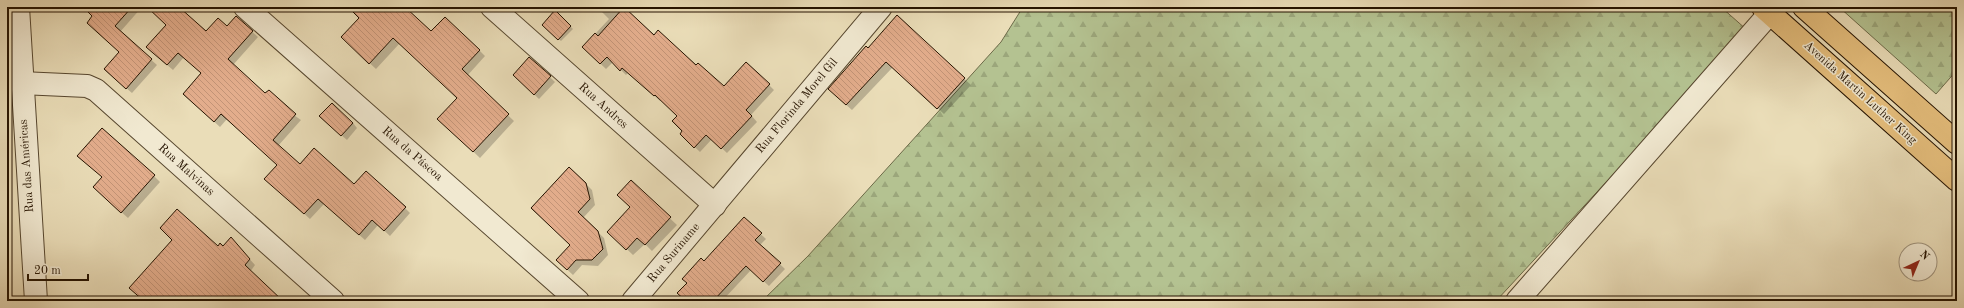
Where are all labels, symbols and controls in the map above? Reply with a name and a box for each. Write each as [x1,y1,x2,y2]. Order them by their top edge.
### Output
street label: Avenida Martin Luther King [1801,39,1919,147]
street label: Rua Florinda Morel Gil [754,56,840,156]
street label: Rua Andres [576,81,630,131]
street label: Rua das Américas [18,119,36,213]
street label: Rua da Páscoa [379,125,445,183]
street label: Rua Malvinas [156,142,216,198]
street label: Rua Suriname [646,221,703,285]
north arrow [1898,242,1938,282]
text: N [1917,249,1931,263]
scale bar [28,256,88,282]
text: 20 m [34,265,61,277]

